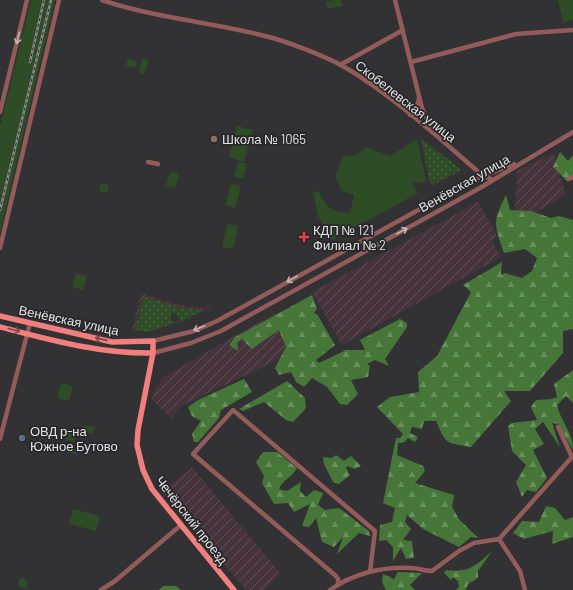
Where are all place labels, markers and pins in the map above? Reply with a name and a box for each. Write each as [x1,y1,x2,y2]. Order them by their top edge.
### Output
place label: Школа № 1065 [222,131,306,147]
marker: Школа № 1065 [209,134,219,144]
place label: КДП № 121 Филиал № 2 [313,222,386,253]
marker: КДП № 121 Филиал № 2 [298,231,310,243]
place label: ОВД р-на Южное Бутово [30,423,118,454]
marker: ОВД р-на Южное Бутово [17,433,27,443]

